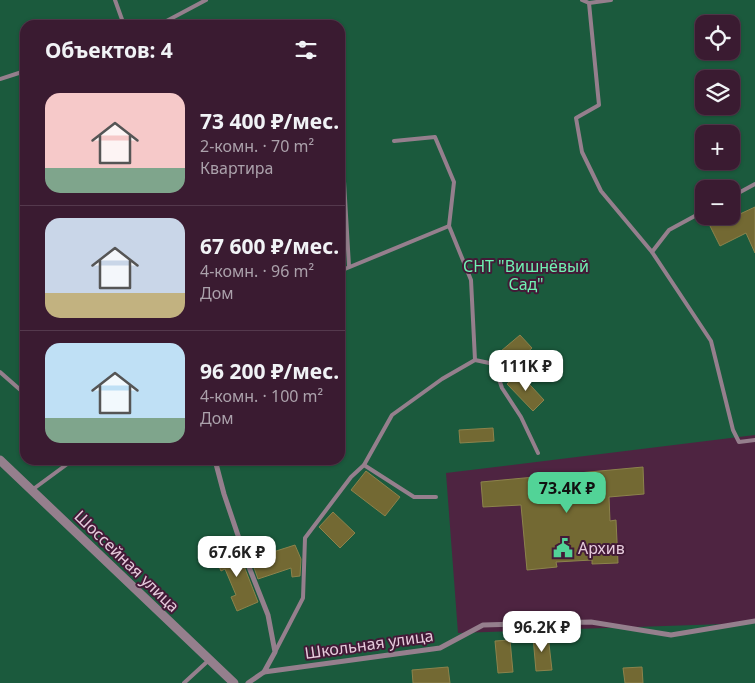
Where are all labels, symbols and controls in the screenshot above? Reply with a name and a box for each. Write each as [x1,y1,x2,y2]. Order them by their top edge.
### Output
map controls [695,15,740,225]
button: locate [695,15,740,60]
text: Объектов: 4 [45,36,173,64]
icon: filters [292,36,320,64]
button: layers [695,70,740,115]
text: 73 400 ₽/мес. [200,107,339,135]
icon: home [85,113,145,173]
button: + [695,125,740,170]
text: 2-комн. · 70 m² [200,135,314,157]
text: Квартира [200,157,274,179]
button: − [695,180,740,225]
text: 67 600 ₽/мес. [200,232,339,260]
icon: home [85,238,145,298]
park label: СНТ "Вишнёвый Сад" [463,255,589,295]
text: 4-комн. · 96 m² [200,260,314,282]
text: Дом [200,282,233,304]
pin: 111K ₽ [485,350,567,392]
text: 111K ₽ [500,355,552,377]
text: 96 200 ₽/мес. [200,357,339,385]
icon: home [85,363,145,423]
text: 4-комн. · 100 m² [200,385,323,407]
text: Дом [200,407,233,429]
pin: 73.4K ₽ [521,472,613,514]
text: 73.4K ₽ [539,477,595,499]
street label: Шоссейная улица [70,505,184,617]
pin: 67.6K ₽ [191,536,283,578]
public building icon: Архив [552,537,574,559]
place label: Архив [578,537,625,559]
text: 67.6K ₽ [209,541,265,563]
pin: 96.2K ₽ [496,610,588,653]
text: 96.2K ₽ [514,616,570,638]
street label: Школьная улица [303,624,435,664]

